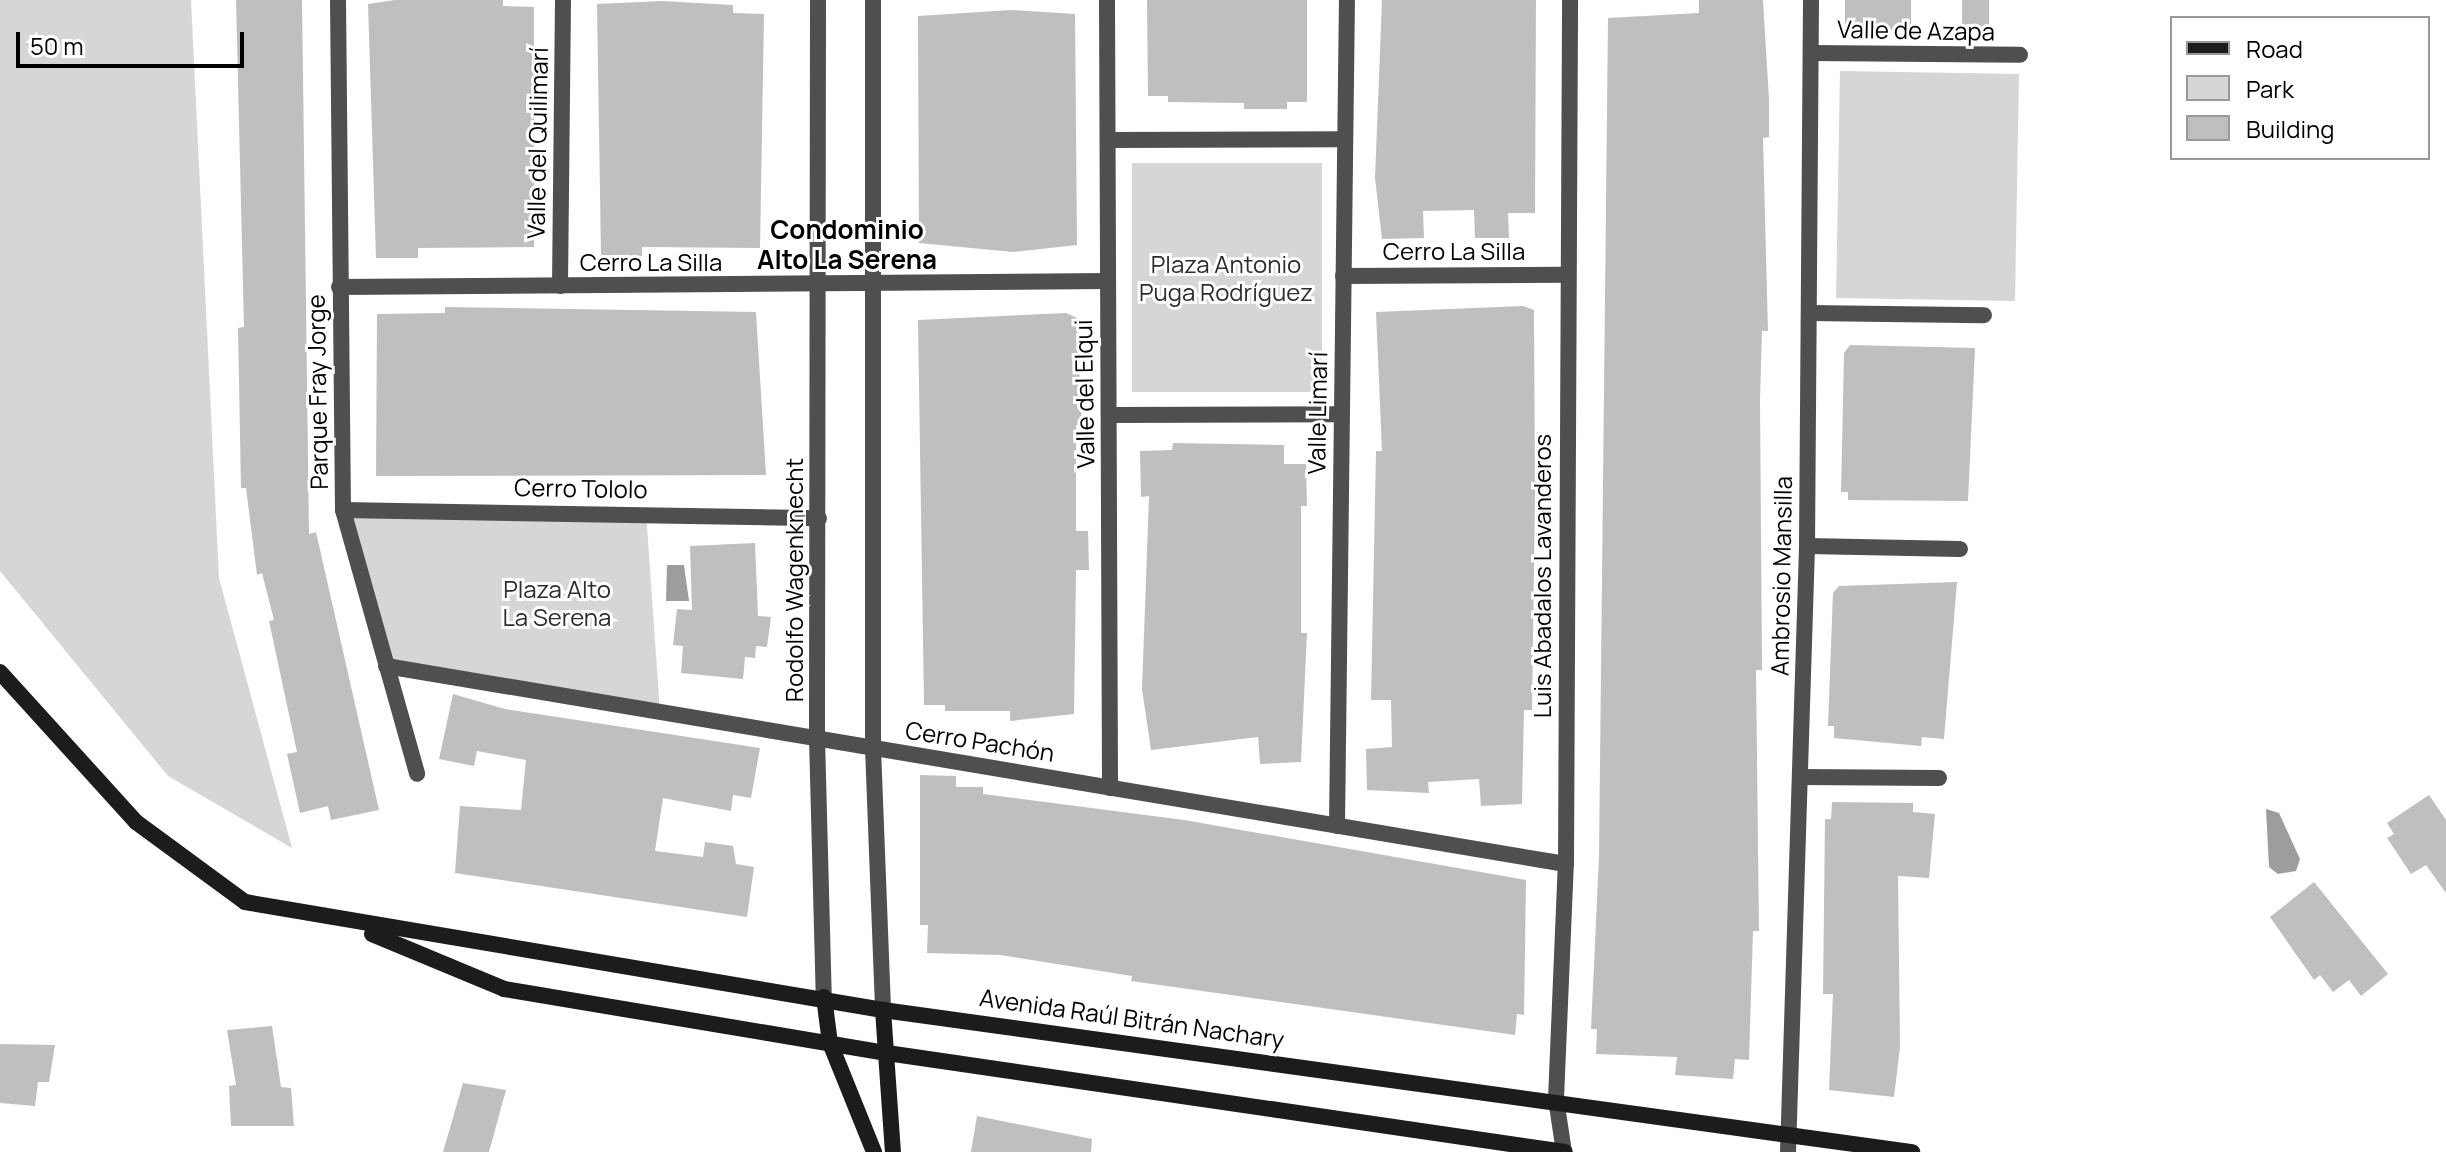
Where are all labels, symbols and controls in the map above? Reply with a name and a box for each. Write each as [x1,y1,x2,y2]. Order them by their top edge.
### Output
street label: Valle de Azapa [1837,14,1995,46]
scale bar [20,16,248,66]
legend [2170,16,2430,160]
text: 50 m [30,29,84,62]
text: Road [2246,32,2303,65]
street label: Valle del Quilimarí [521,47,553,239]
text: Park [2246,72,2294,105]
text: Building [2246,112,2334,145]
district label: Condominio Alto La Serena [757,214,937,276]
street label: Cerro La Silla [1383,237,1525,265]
street label: Cerro La Silla [580,248,722,276]
park label: Plaza Antonio Puga Rodríguez [1139,250,1313,306]
street label: Parque Fray Jorge [301,294,333,490]
street label: Valle del Elqui [1068,319,1100,469]
street label: Valle Limarí [1302,351,1332,475]
street label: Luis Abadalos Lavanderos [1528,434,1556,718]
street label: Rodolfo Wagenknecht [780,458,808,702]
street label: Cerro Tololo [514,472,648,504]
street label: Ambrosio Mansilla [1765,476,1797,676]
park label: Plaza Alto La Serena [503,575,611,631]
street label: Cerro Pachón [903,715,1057,767]
street label: Avenida Raúl Bitrán Nachary [978,982,1286,1054]

